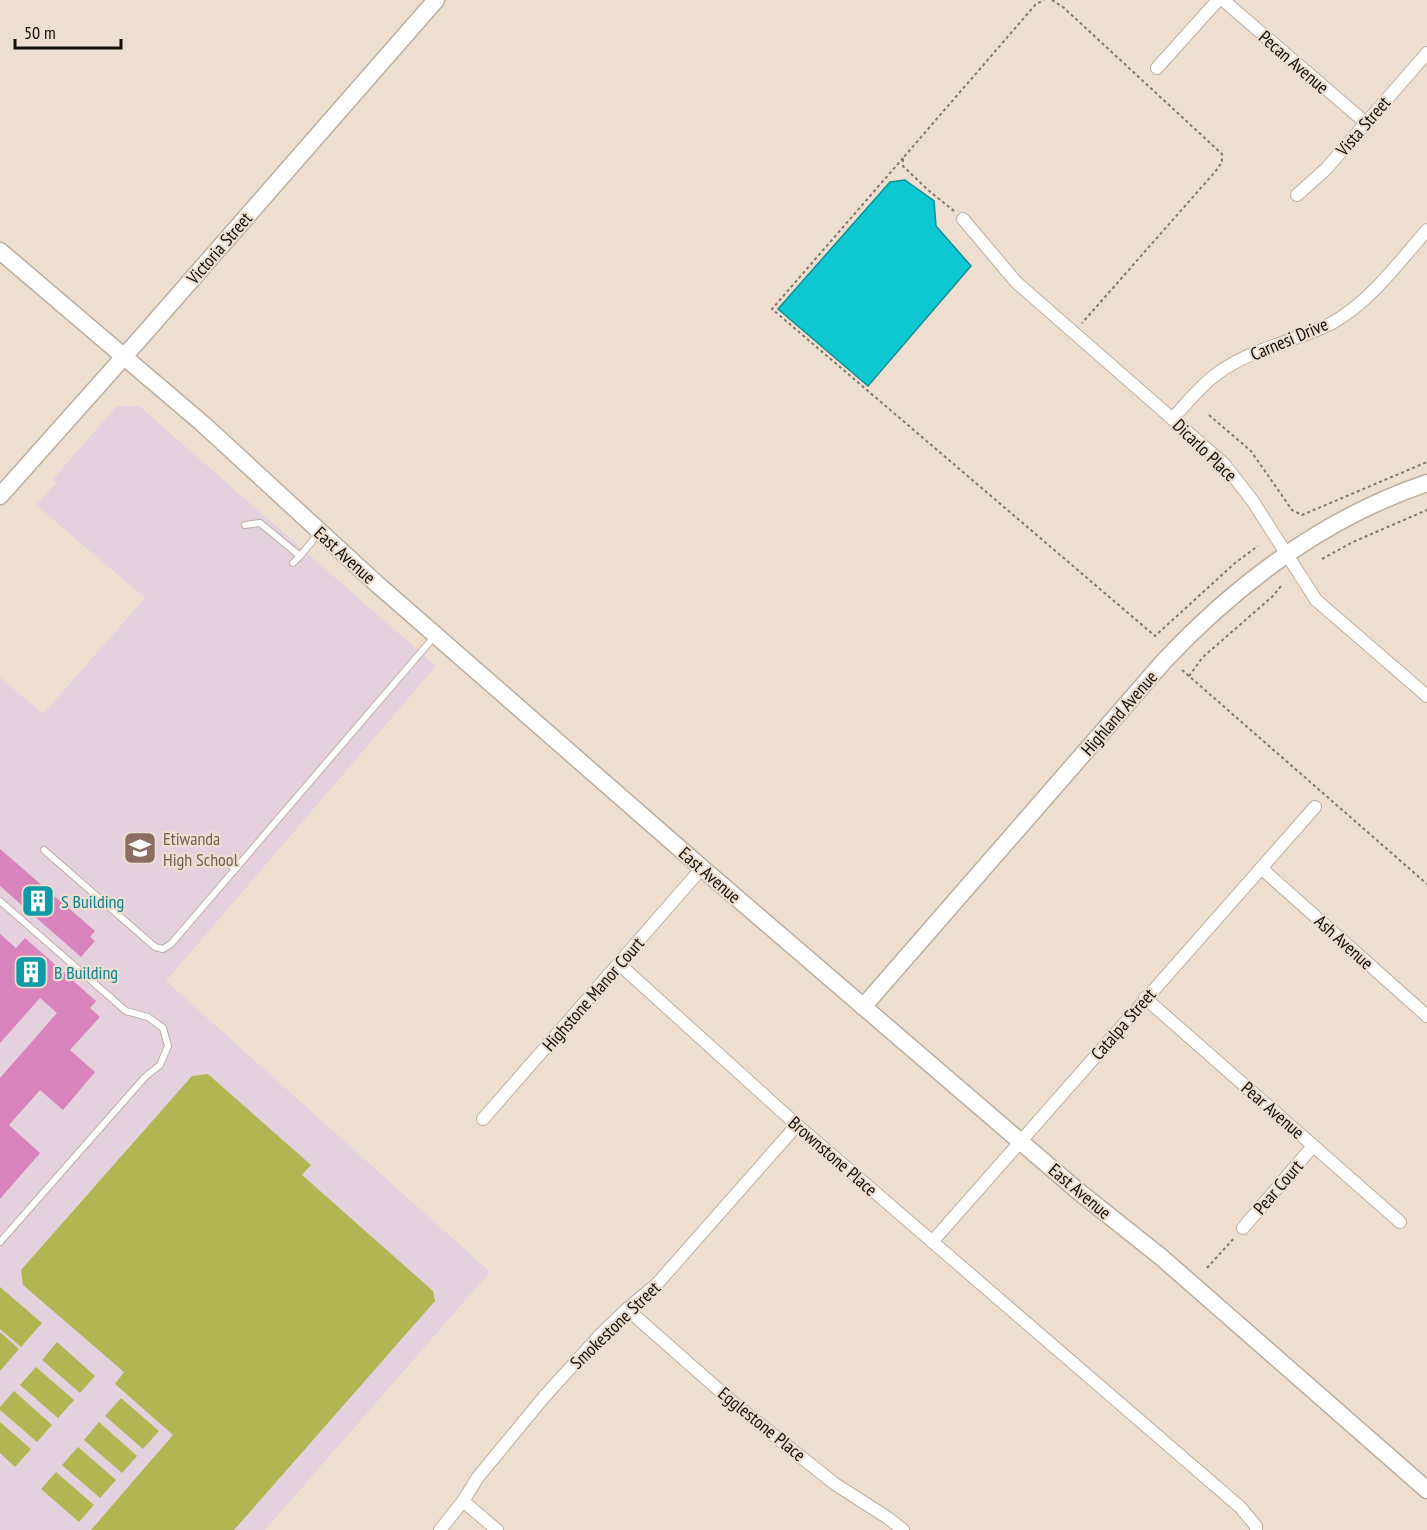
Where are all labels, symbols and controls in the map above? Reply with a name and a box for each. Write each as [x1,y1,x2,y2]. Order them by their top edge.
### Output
scale bar [15,12,122,50]
text: 50 m [24,21,56,44]
street label: Pecan Avenue [1254,25,1334,99]
street label: Vista Street [1330,91,1395,161]
street label: Victoria Street [181,207,257,290]
street label: Carnesi Drive [1247,312,1331,366]
street label: Dicarlo Place [1168,414,1242,486]
street label: East Avenue [310,521,380,589]
street label: Highland Avenue [1076,666,1162,760]
place label: Etiwanda High School [163,827,239,871]
school or university icon: Etiwanda High School [122,830,158,866]
street label: East Avenue [674,842,746,908]
building icon: S Building [20,883,56,919]
place label: S Building [61,890,124,913]
street label: Ash Avenue [1310,910,1378,974]
street label: Highstone Manor Court [537,932,649,1056]
building icon: B Building [13,954,49,990]
place label: B Building [54,961,118,984]
street label: Catalpa Street [1086,983,1160,1065]
street label: Pear Avenue [1237,1076,1309,1144]
street label: Brownstone Place [784,1111,882,1201]
street label: Pear Court [1248,1155,1308,1219]
street label: East Avenue [1044,1158,1116,1224]
street label: Smokestone Street [565,1276,665,1374]
street label: Egglestone Place [714,1382,810,1466]

